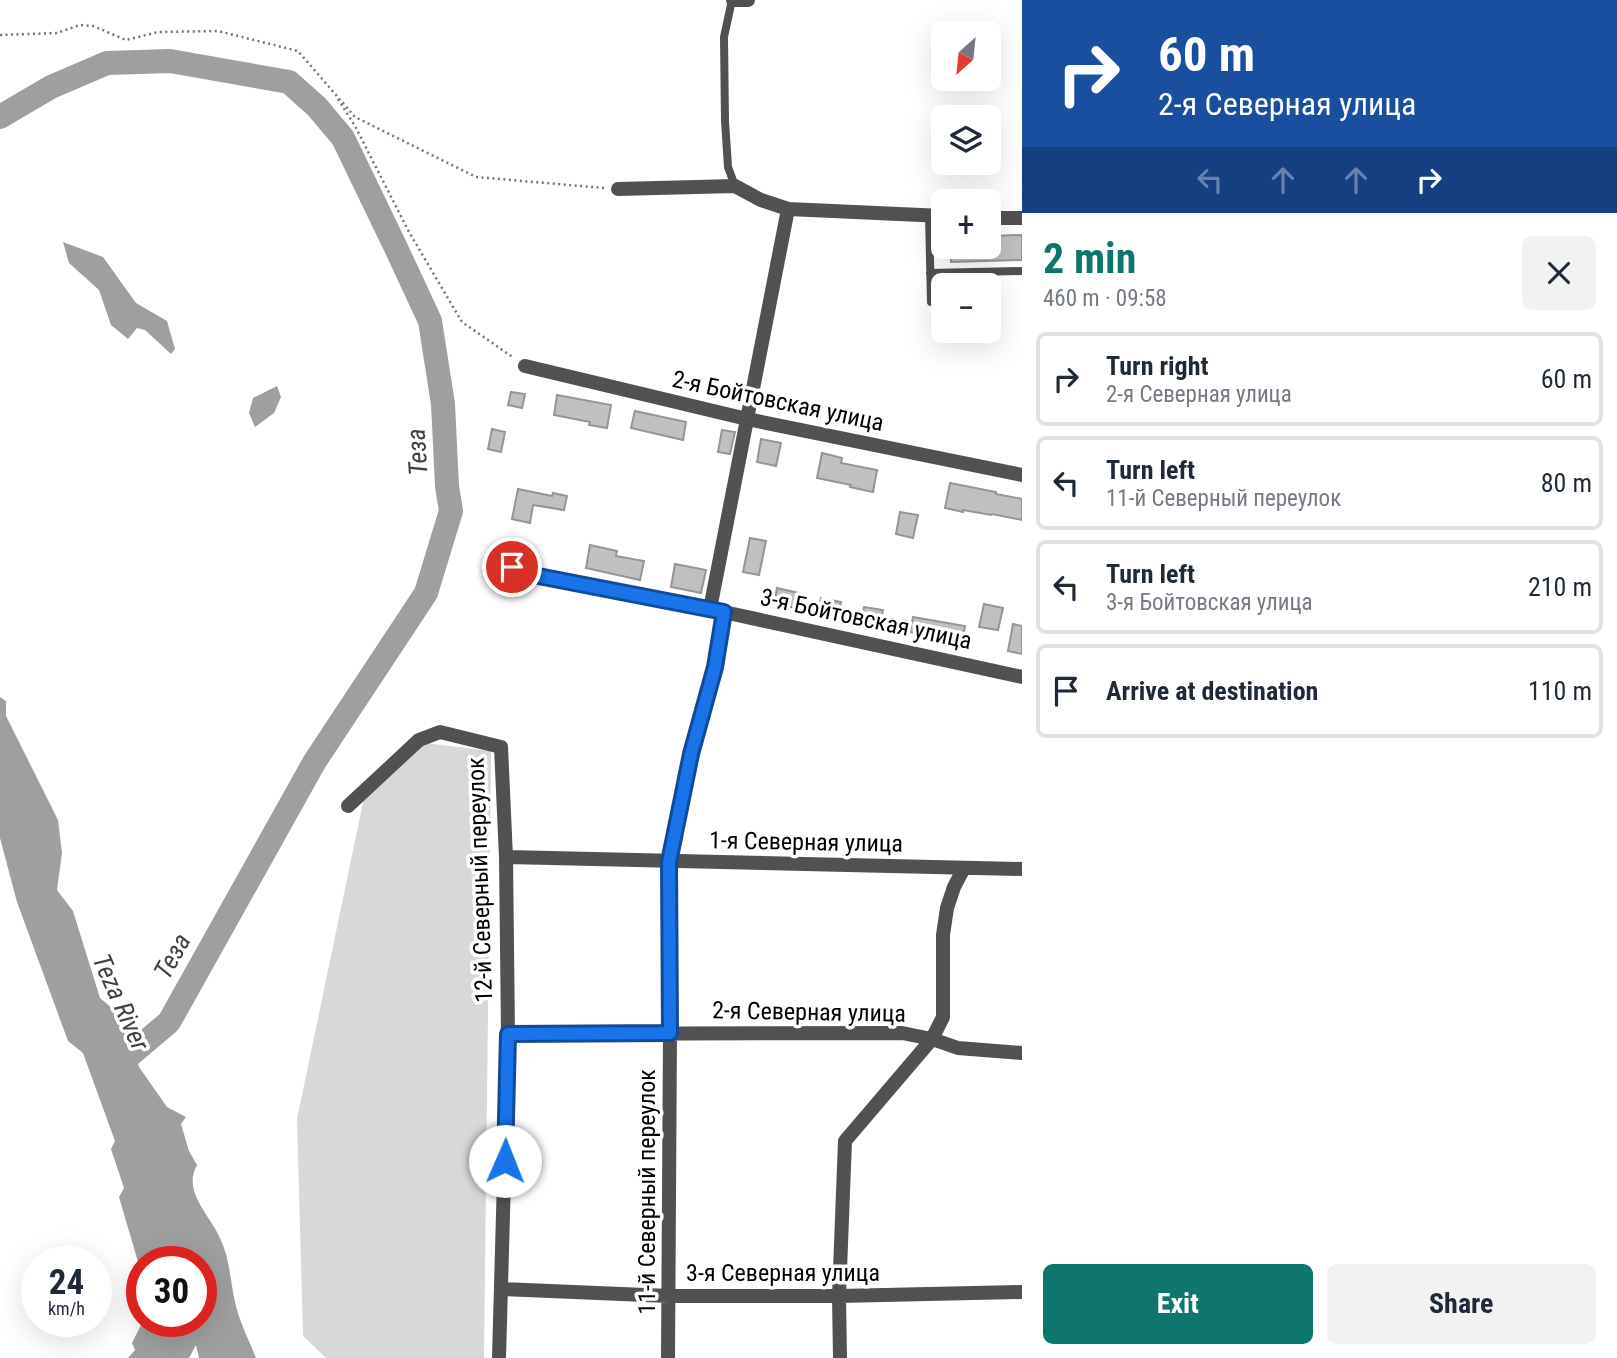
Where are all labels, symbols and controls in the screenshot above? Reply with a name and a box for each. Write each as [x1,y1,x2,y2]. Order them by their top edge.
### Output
north arrow [931,21,1001,91]
map controls [931,21,1001,343]
text: 60 m [1158,26,1255,83]
icon: right [1043,28,1134,119]
text: 2-я Северная улица [1158,85,1416,123]
button: layers [931,105,1001,175]
icon: left [1191,161,1229,199]
icon: ahead [1264,161,1302,199]
icon: ahead [1337,161,1375,199]
icon: right [1410,161,1448,199]
button: + [931,189,1001,259]
text: 2 min [1043,234,1136,283]
button: close [1522,236,1596,310]
button: − [931,273,1001,343]
text: 460 m · 09:58 [1043,285,1167,312]
text: Turn right [1106,351,1208,381]
icon: right [1047,360,1085,398]
text: 60 m [1541,364,1592,394]
street label: 2-я Бойтовская улица [670,365,886,437]
text: 2-я Северная улица [1106,381,1292,408]
water label: Теза [400,427,434,477]
text: Turn left [1106,455,1195,485]
icon: left [1047,464,1085,502]
text: 80 m [1541,468,1592,498]
text: 11-й Северный переулок [1106,485,1341,512]
pin [482,537,542,597]
icon: arrive [493,548,531,586]
text: Turn left [1106,559,1195,589]
icon: left [1047,568,1085,606]
text: 210 m [1528,572,1592,602]
street label: 3-я Бойтовская улица [758,583,974,655]
text: 3-я Бойтовская улица [1106,589,1312,616]
icon: arrive [1047,672,1085,710]
text: Arrive at destination [1106,676,1318,706]
text: 110 m [1528,676,1592,706]
street label: 12-й Северный переулок [462,756,498,1003]
street label: 1-я Северная улица [709,826,903,858]
water label: Теза [147,928,197,984]
water label: Teza River [87,949,156,1056]
street label: 2-я Северная улица [712,996,906,1028]
street label: 11-й Северный переулок [633,1069,661,1315]
position arrow [468,1124,542,1198]
speed limit sign: 30 [126,1246,217,1337]
street label: 3-я Северная улица [686,1259,880,1287]
text: 24 [49,1262,84,1303]
button: Exit [1043,1264,1313,1344]
button: Share [1327,1264,1596,1344]
text: km/h [48,1298,85,1319]

